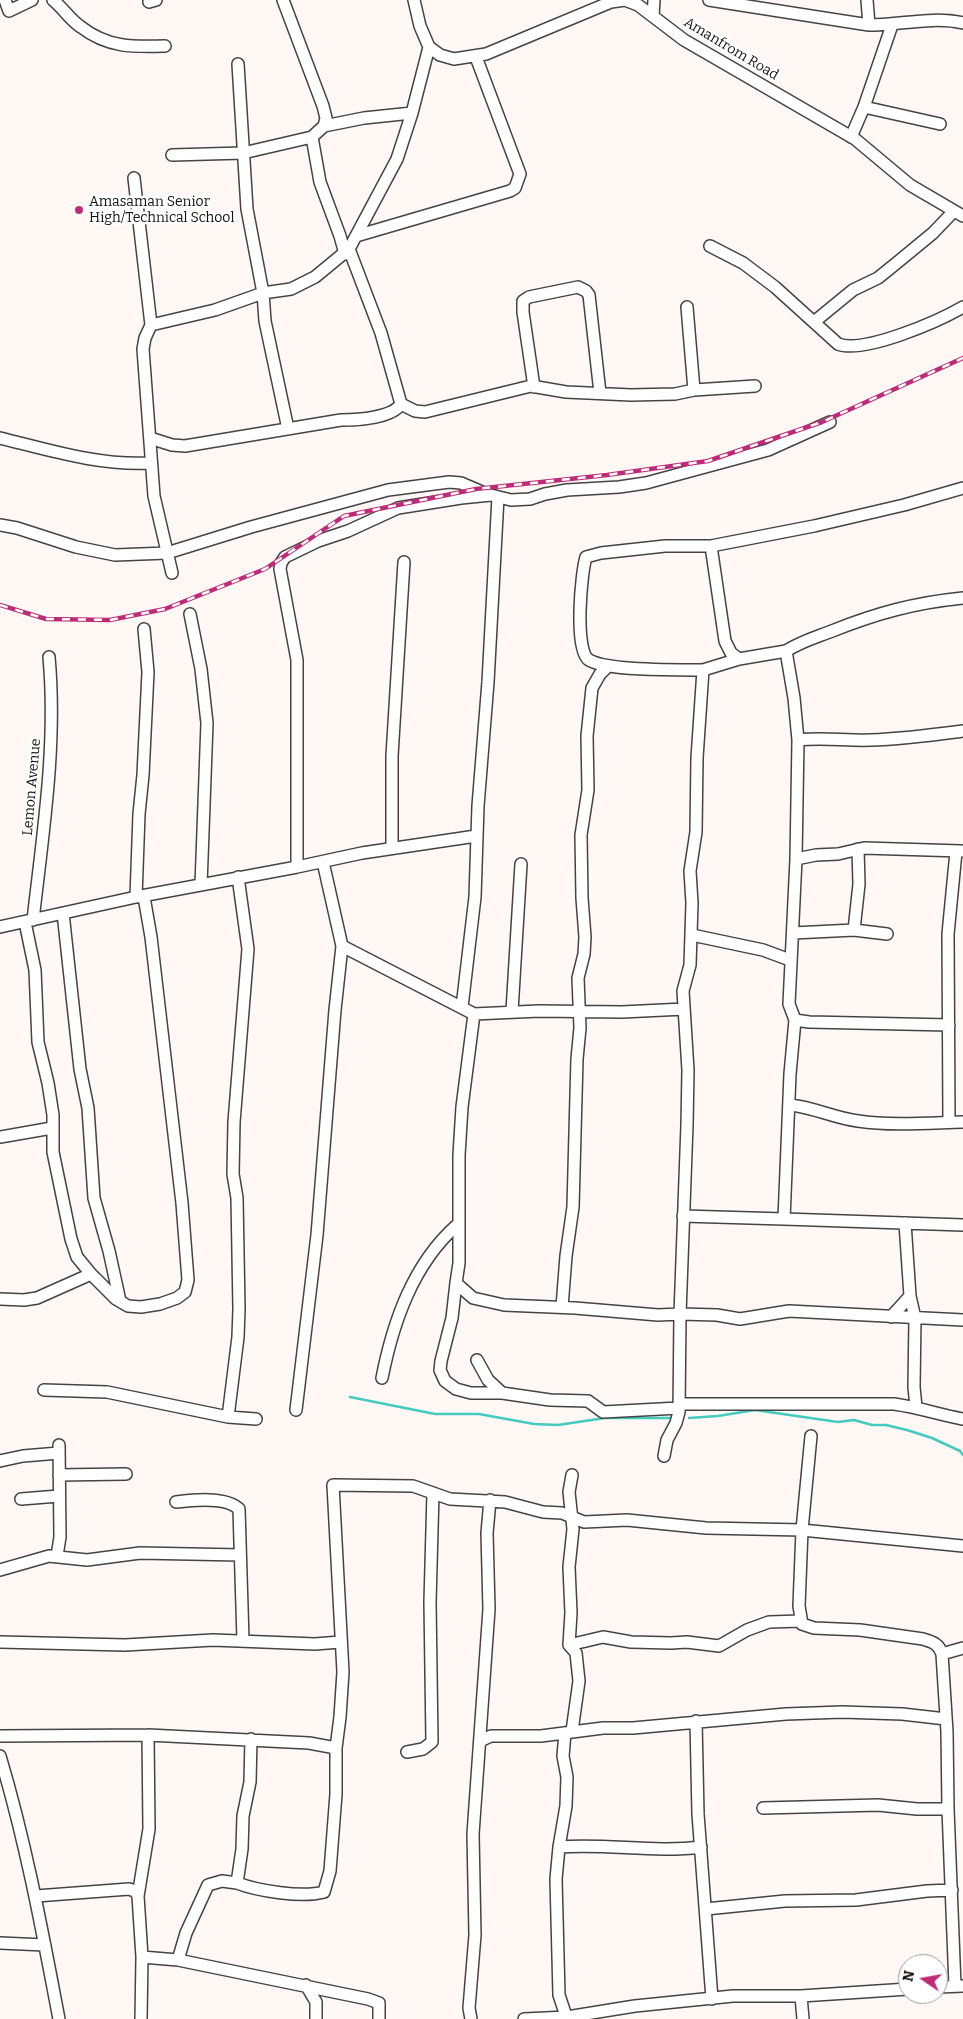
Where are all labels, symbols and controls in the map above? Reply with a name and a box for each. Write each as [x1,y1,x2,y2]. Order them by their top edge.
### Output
street label: Amanfrom Road [681,14,781,84]
place label: Amasaman Senior High/Technical School [89,194,234,226]
marker: Amasaman Senior High/Technical School [73,204,85,216]
street label: Lemon Avenue [19,738,45,836]
north arrow [898,1954,948,2004]
text: N [899,1969,918,1983]

